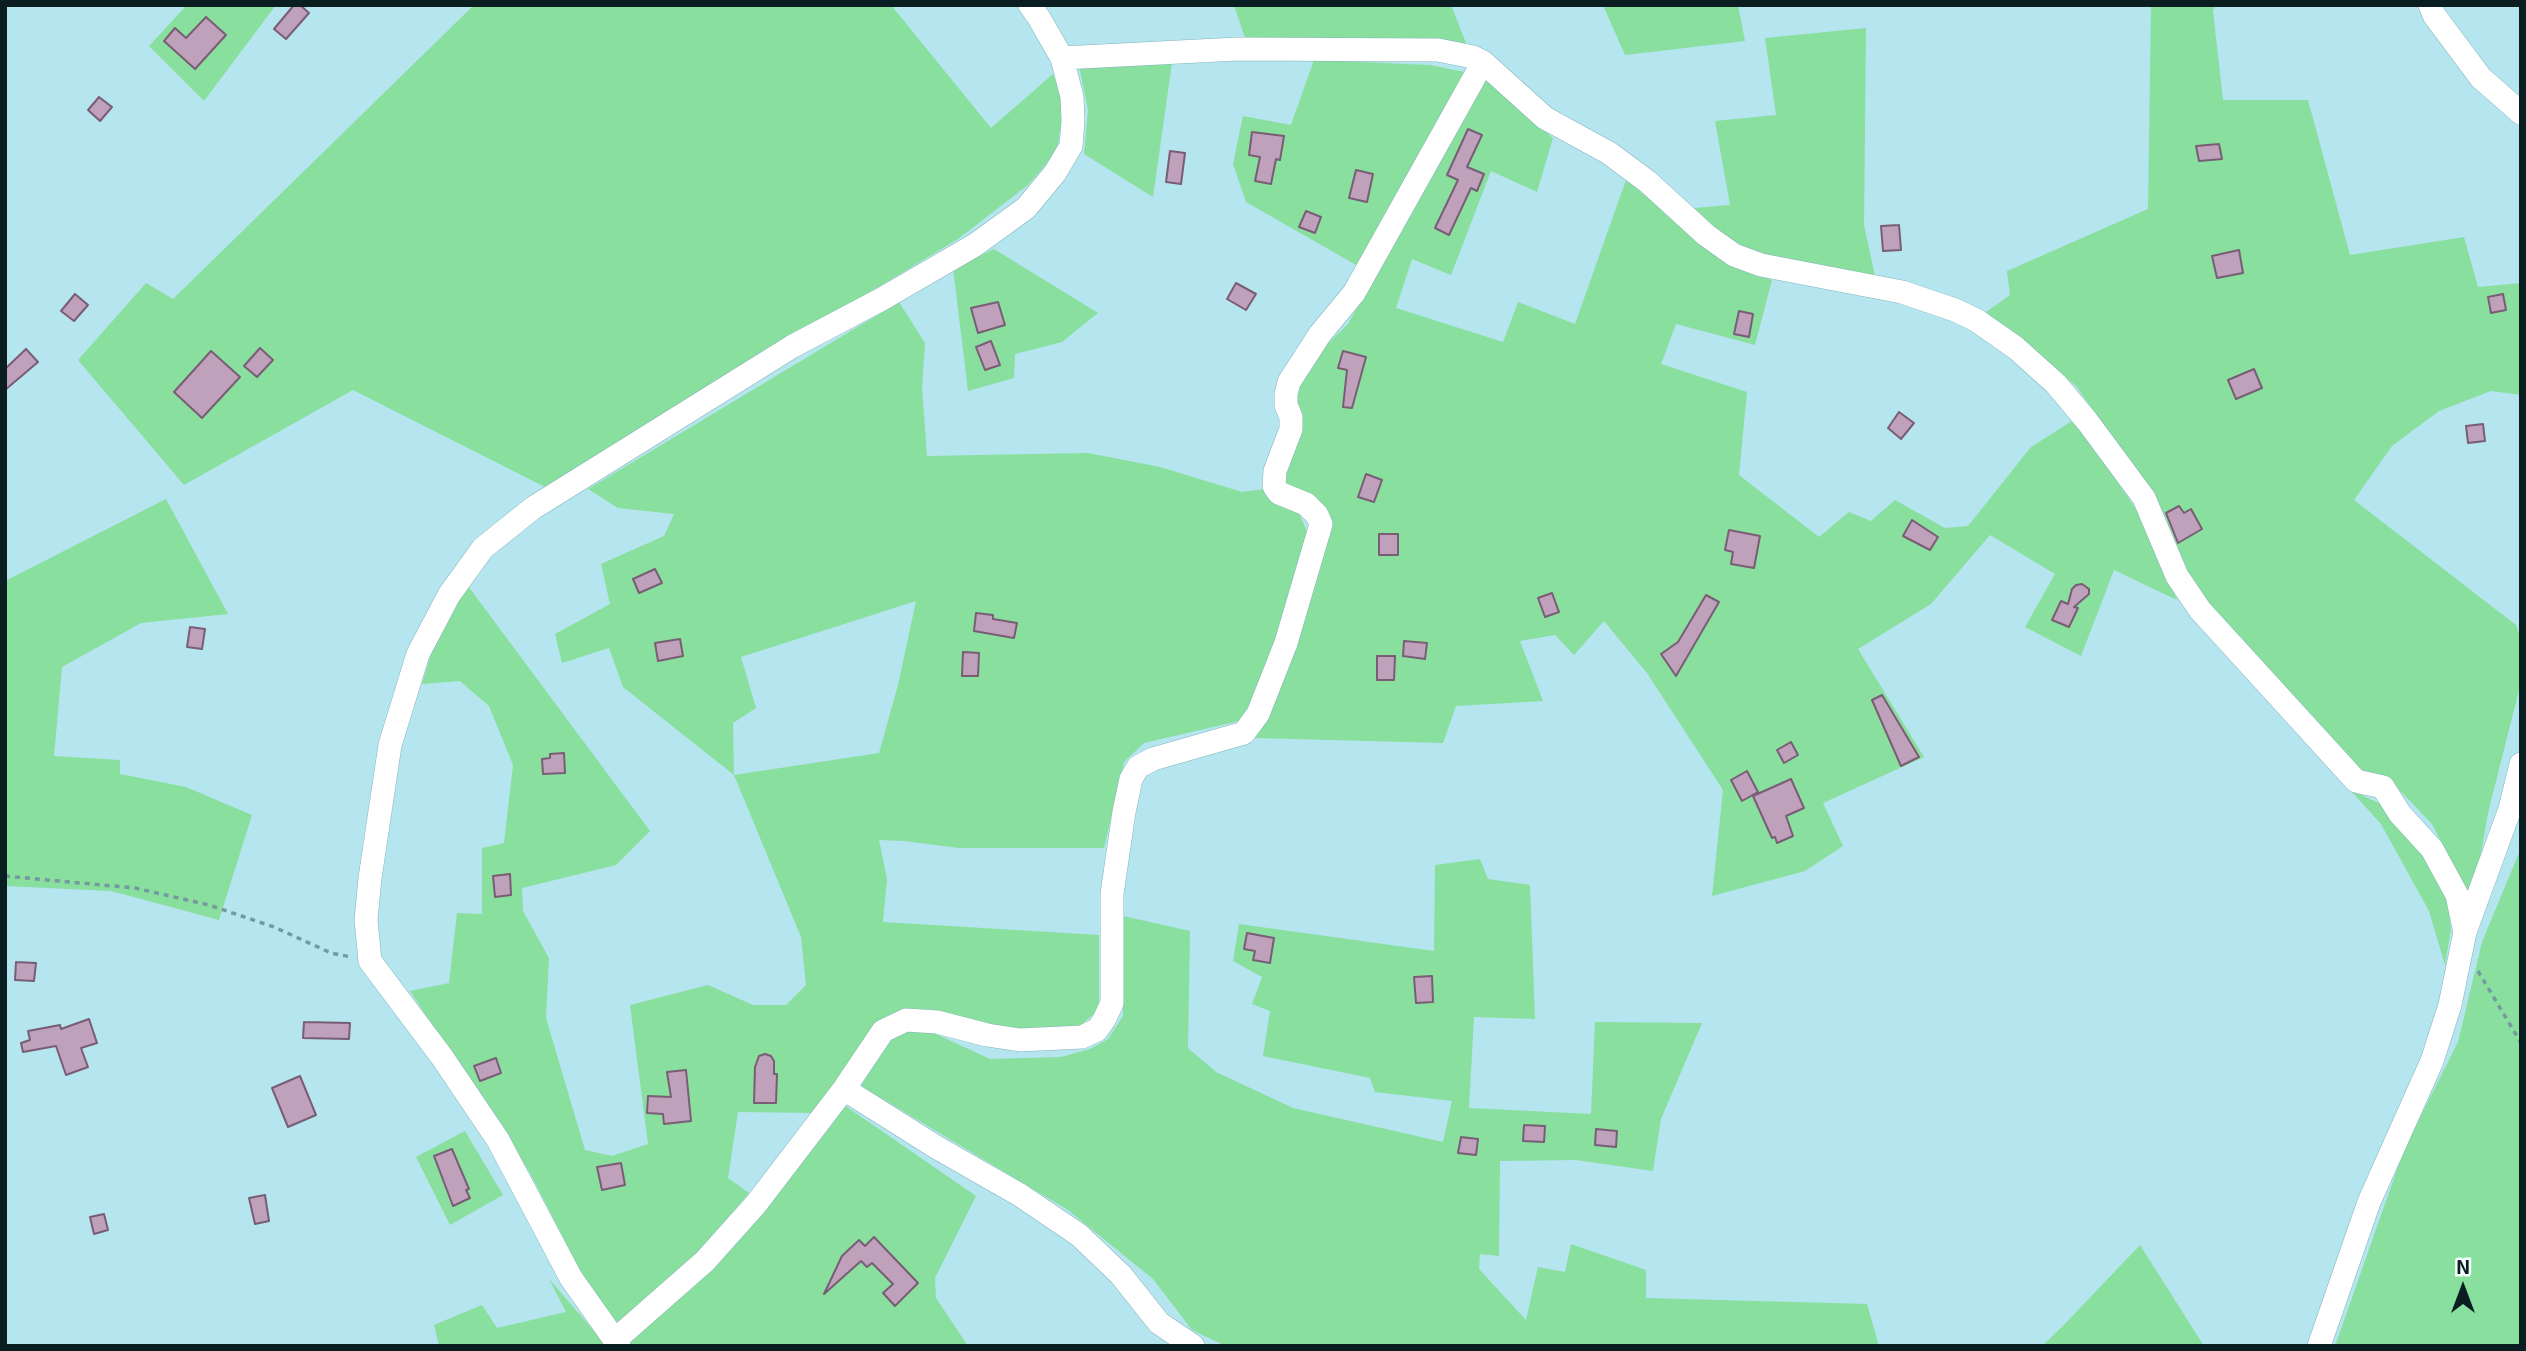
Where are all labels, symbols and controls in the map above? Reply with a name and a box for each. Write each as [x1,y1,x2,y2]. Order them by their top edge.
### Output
north arrow [2428,1253,2498,1323]
text: N [2456,1255,2470,1278]

